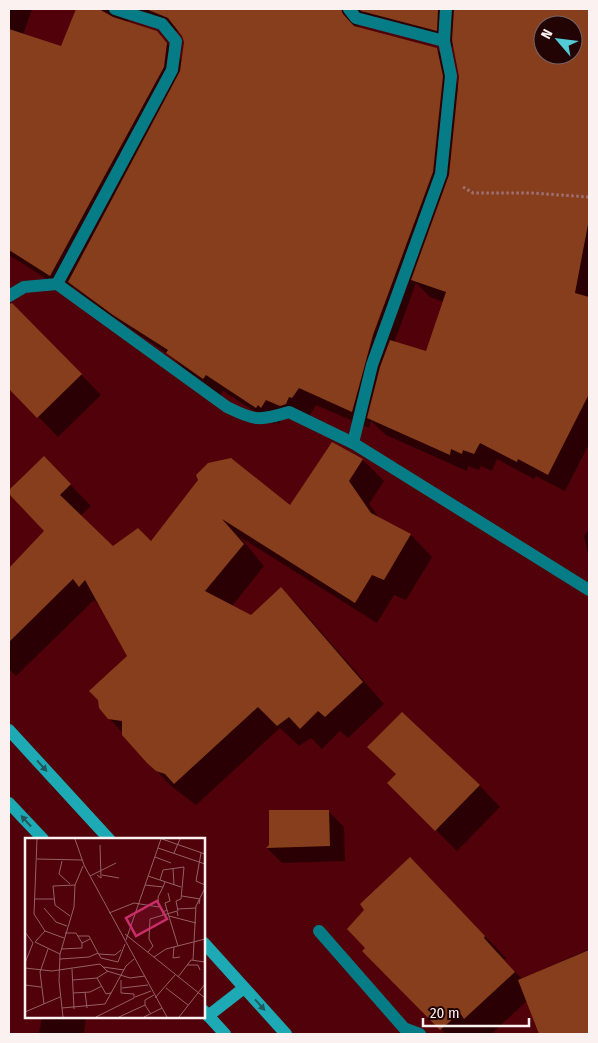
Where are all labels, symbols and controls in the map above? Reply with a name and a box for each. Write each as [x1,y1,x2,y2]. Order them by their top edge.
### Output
north arrow [533,15,583,65]
text: N [537,26,556,42]
one-way arrow [36,759,48,771]
one-way arrow [20,815,32,827]
inset map [25,838,205,1018]
scale bar [423,996,529,1028]
one-way arrow [254,999,266,1011]
text: 20 m [430,1004,460,1022]

